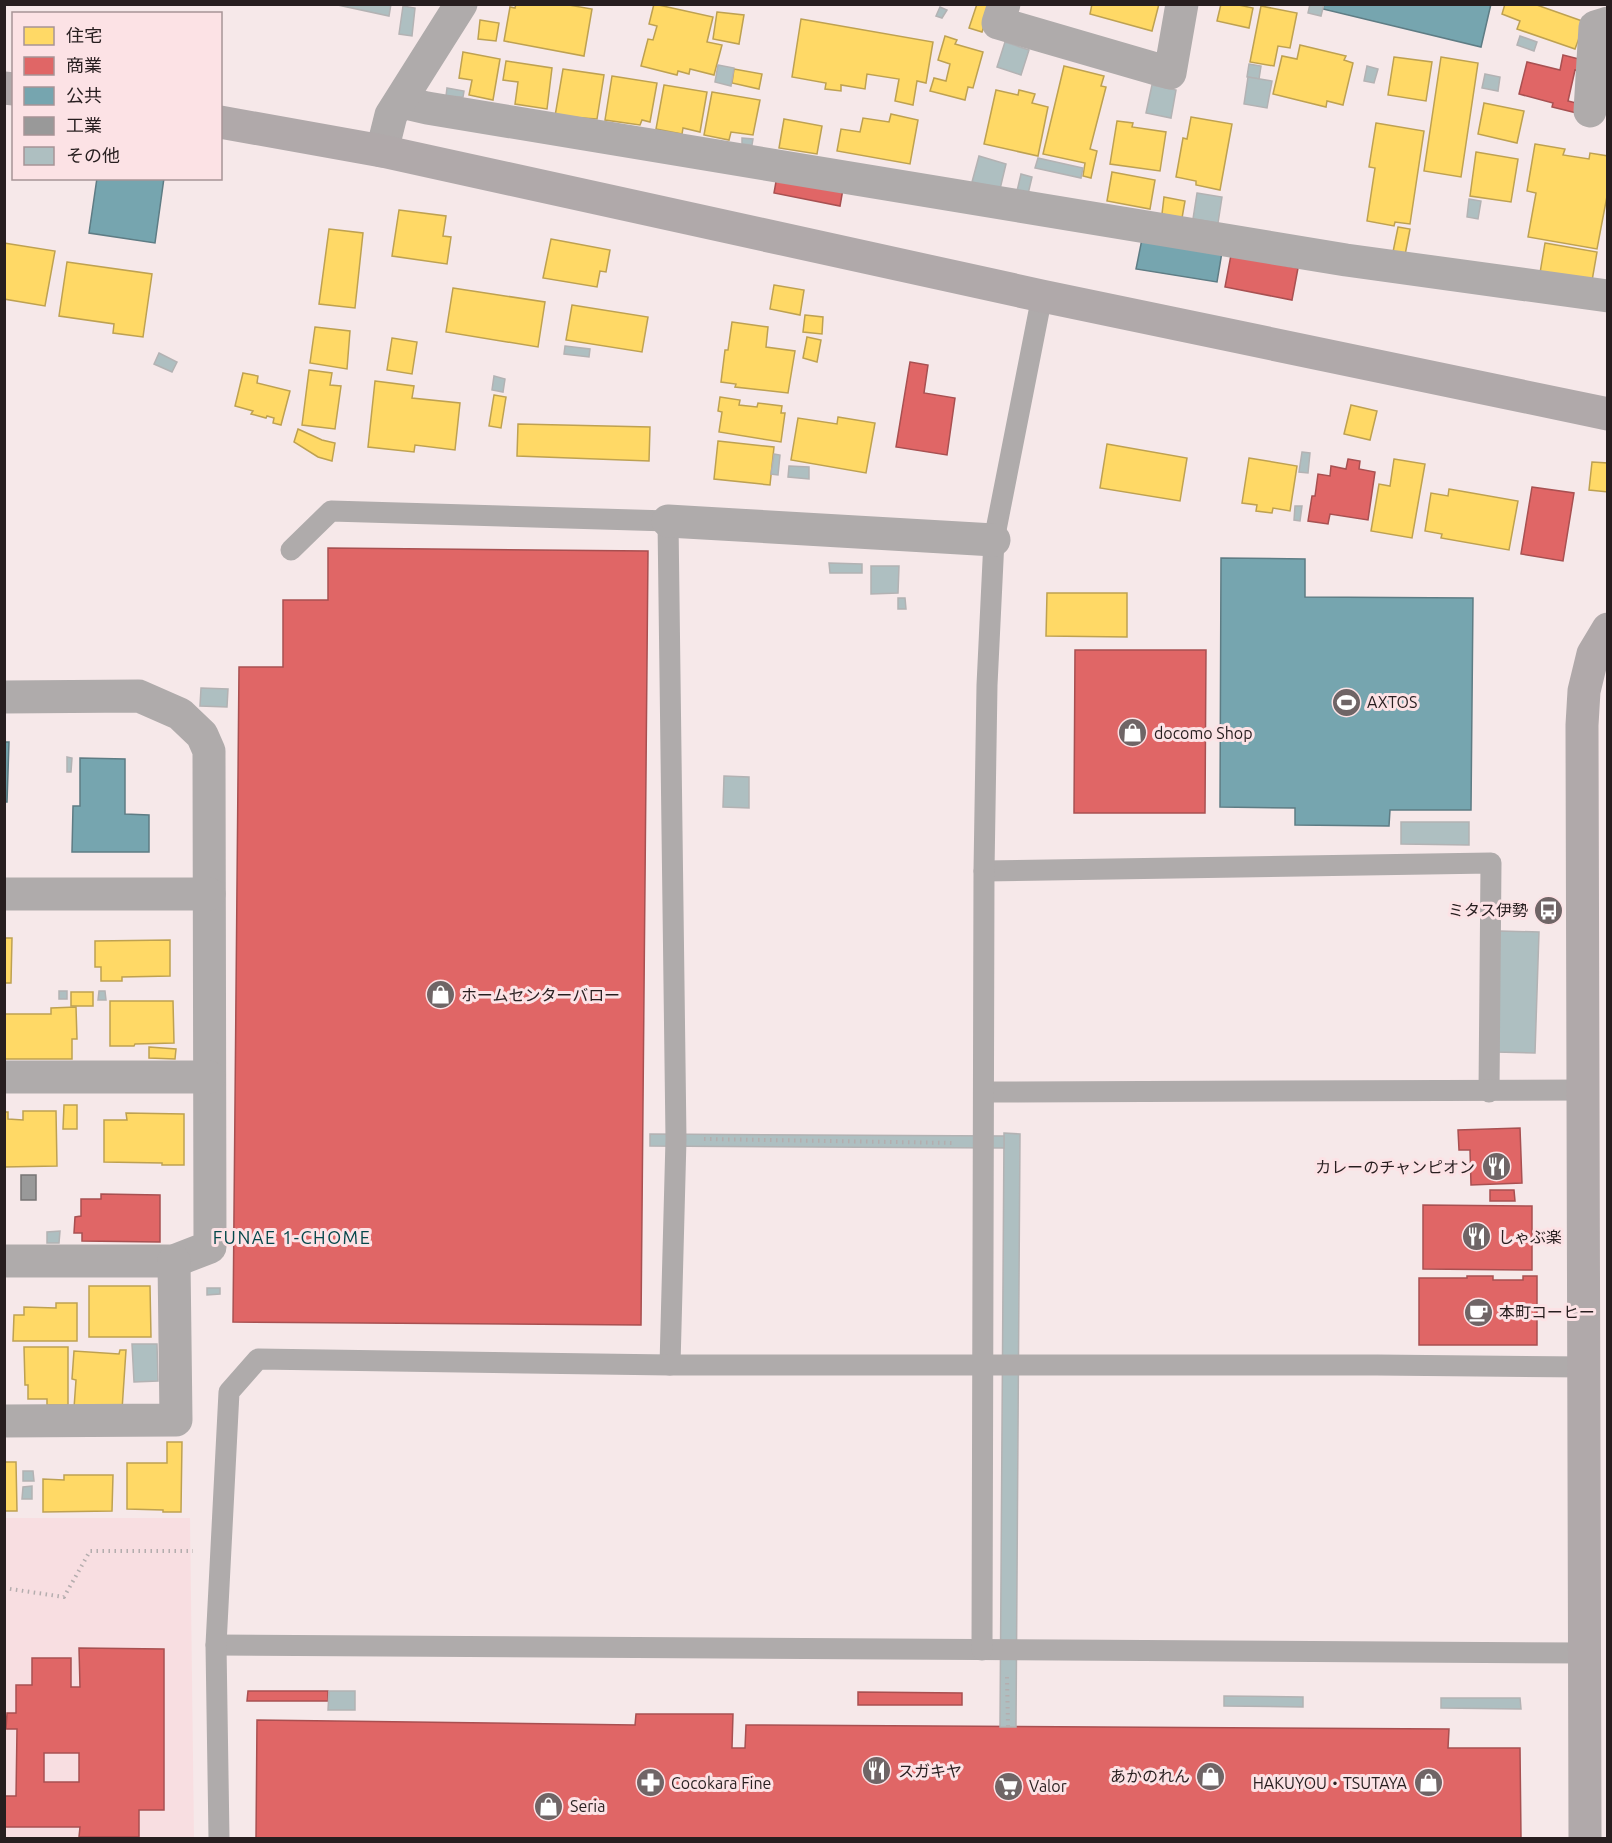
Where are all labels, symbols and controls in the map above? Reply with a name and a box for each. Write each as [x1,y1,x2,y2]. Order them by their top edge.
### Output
legend [12,12,222,180]
text: 住宅 [66,25,102,45]
text: 商業 [66,55,102,75]
text: 公共 [66,85,102,105]
text: 工業 [66,115,102,135]
text: その他 [66,145,120,165]
sports icon: AXTOS [1330,686,1362,718]
place label: AXTOS [1367,693,1417,711]
shop icon: docomo Shop [1117,717,1149,749]
place label: docomo Shop [1154,724,1253,742]
bus stop icon: ミタス伊勢 [1533,894,1565,926]
place label: ミタス伊勢 [1448,901,1528,919]
shop icon: ホームセンターバロー [424,979,456,1011]
place label: ホームセンターバロー [461,986,620,1004]
restaurant icon: カレーのチャンピオン [1480,1151,1512,1183]
place label: カレーのチャンピオン [1315,1158,1475,1176]
restaurant icon: しゃぶ楽 [1461,1221,1493,1253]
district label: FUNAE 1-CHOME [213,1227,371,1247]
place label: しゃぶ楽 [1498,1228,1562,1246]
cafe icon: 本町コーヒー [1462,1296,1494,1328]
place label: 本町コーヒー [1499,1303,1595,1321]
restaurant icon: スガキヤ [861,1755,893,1787]
shop icon: あかのれん [1195,1760,1227,1792]
place label: スガキヤ [898,1762,962,1780]
pharmacy icon: Cocokara Fine [634,1767,666,1799]
place label: あかのれん [1110,1767,1190,1785]
shop icon: HAKUYOU・TSUTAYA [1412,1767,1444,1799]
supermarket icon: Valor [992,1770,1024,1802]
place label: Cocokara Fine [671,1774,771,1792]
place label: HAKUYOU・TSUTAYA [1253,1774,1408,1792]
place label: Valor [1029,1777,1067,1795]
shop icon: Seria [533,1790,565,1822]
place label: Seria [570,1797,605,1815]

